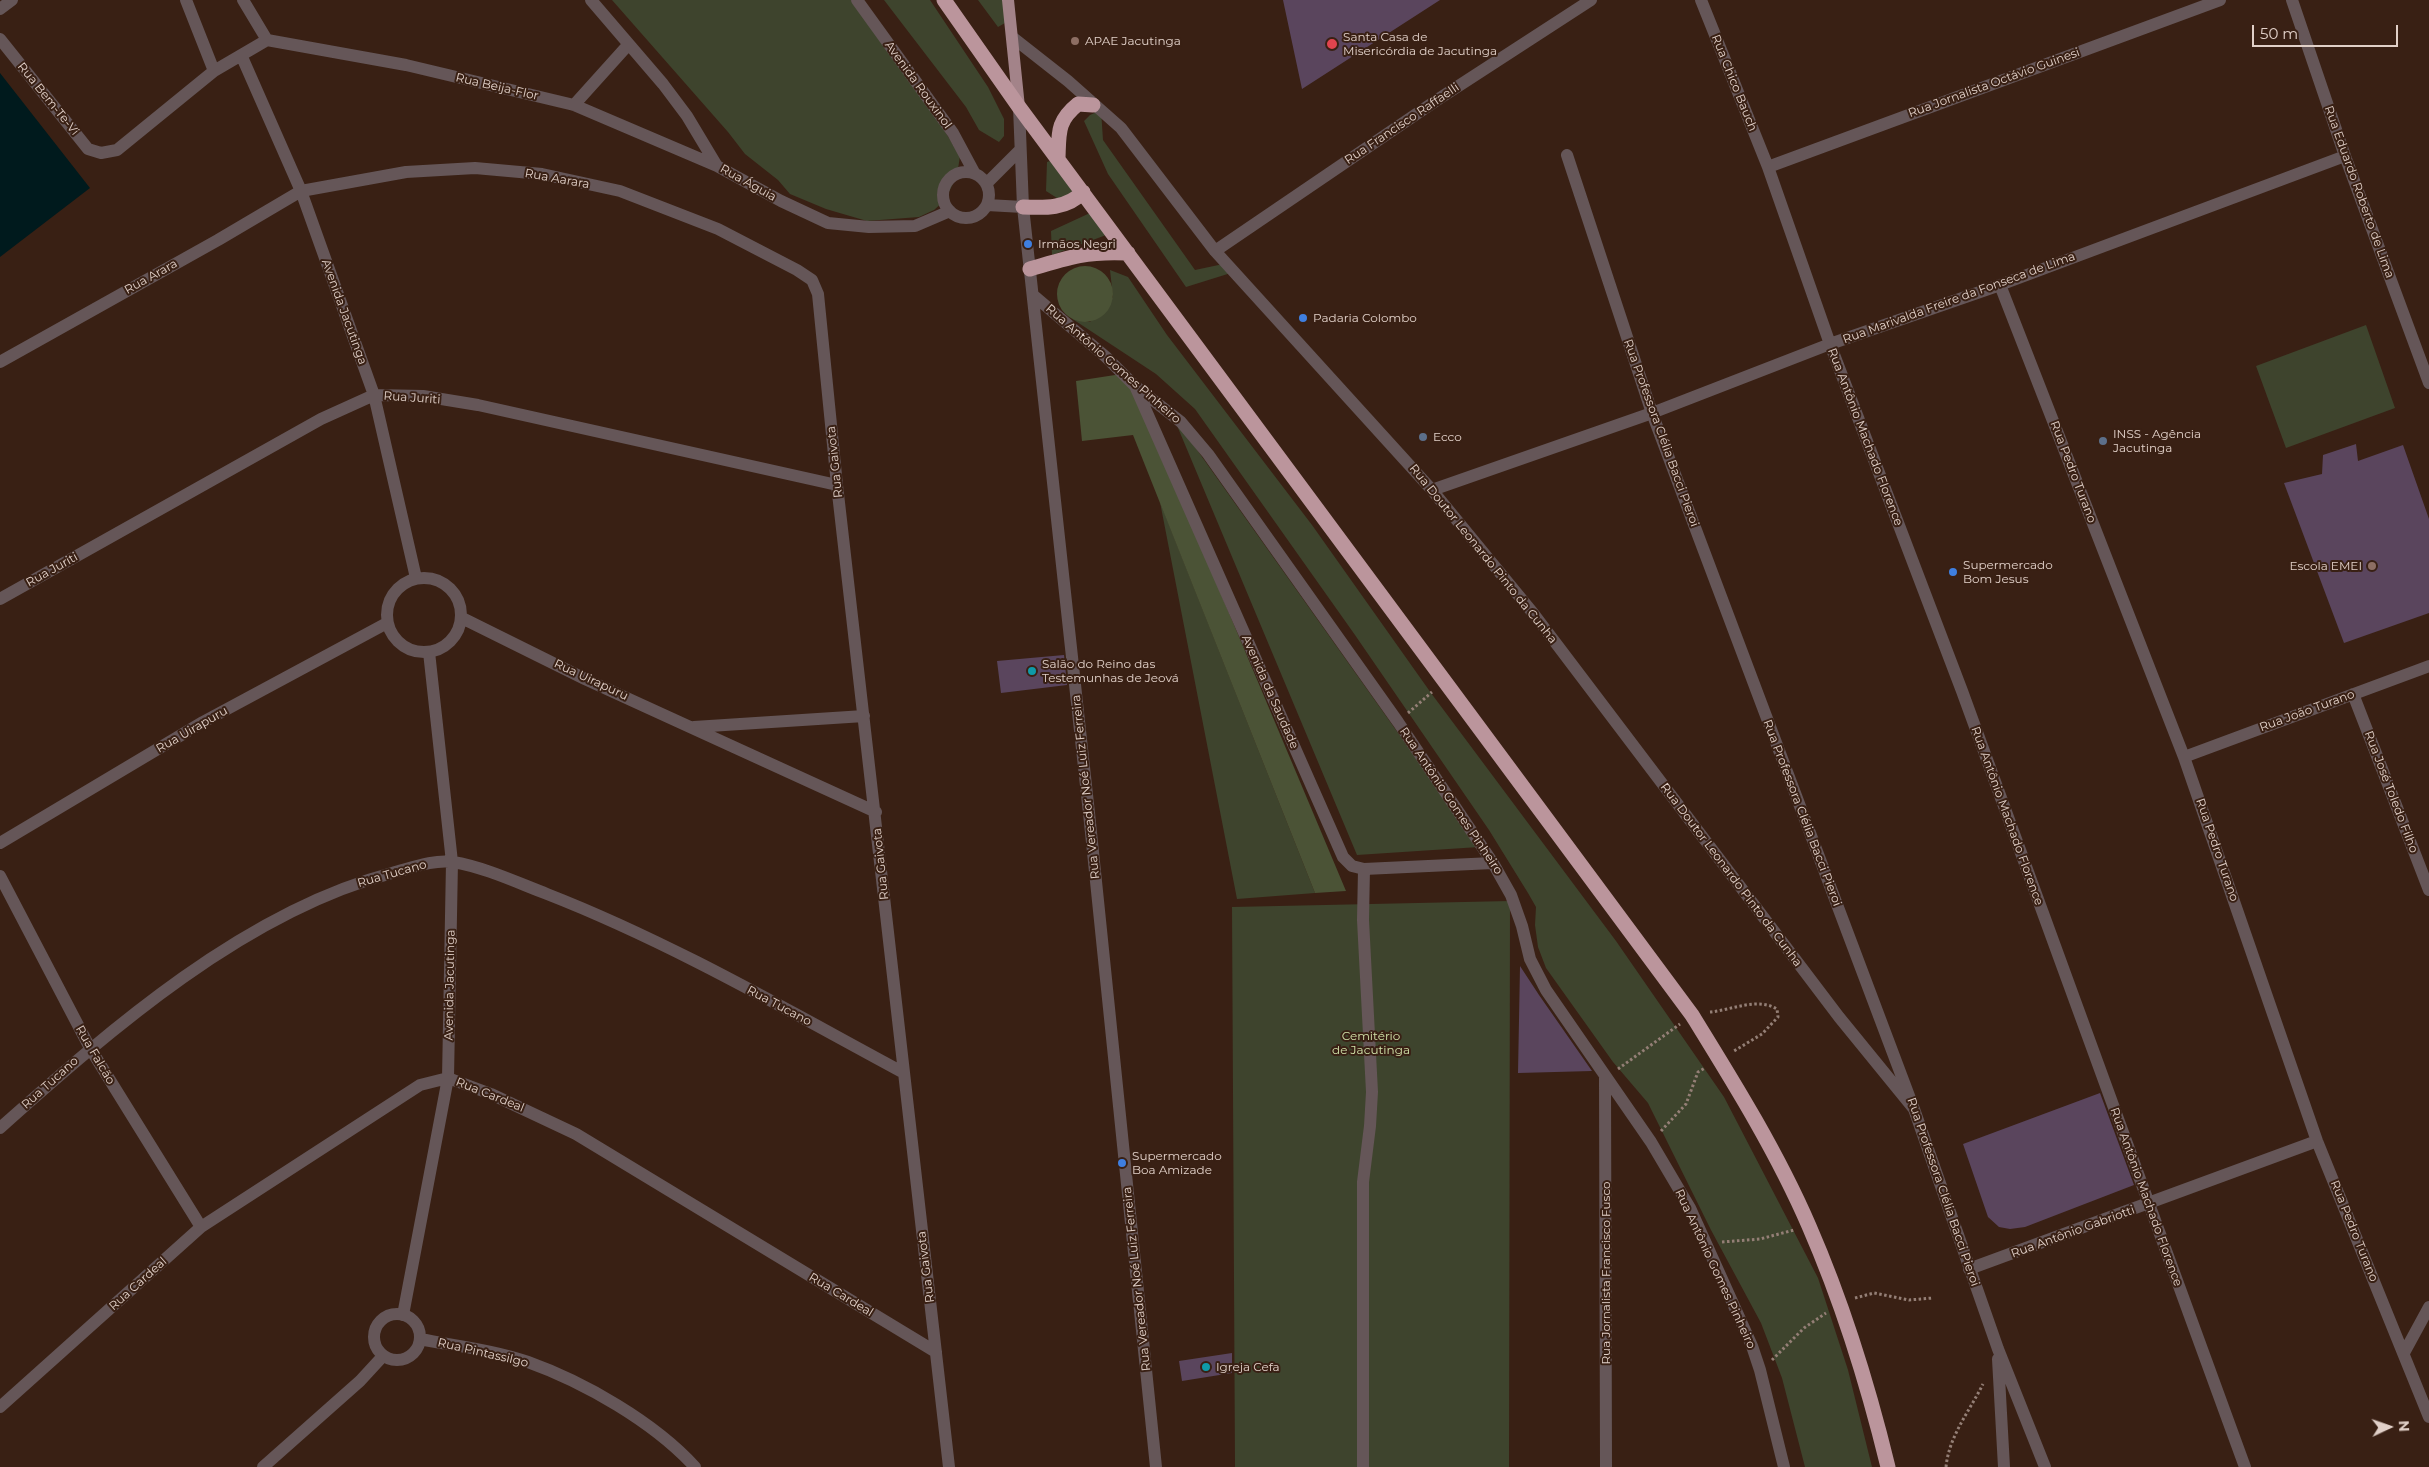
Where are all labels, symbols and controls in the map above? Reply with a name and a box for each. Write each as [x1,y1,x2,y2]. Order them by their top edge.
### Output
scale bar [2254,15,2400,47]
text: 50 m [2260,24,2298,43]
place label: Santa Casa de Misericórdia de Jacutinga [1343,30,1497,58]
street label: Rua Chico Bauch [1708,33,1760,133]
place label: APAE Jacutinga [1085,34,1181,48]
marker: APAE Jacutinga [1069,35,1081,47]
marker: Santa Casa de Misericórdia de Jacutinga [1325,37,1339,51]
street label: Avenida Rouxinol [882,39,954,131]
street label: Rua Jornalista Octávio Guinesi [1906,45,2082,121]
street label: Rua Bem-Te-Vi [14,60,82,138]
street label: Rua Beija-Flor [454,70,540,104]
street label: Rua Francisco Raffaelli [1342,80,1462,168]
street label: Rua Eduardo Roberto de Lima [2321,104,2397,280]
street label: Rua Águia [717,162,779,204]
street label: Rua Aarara [524,166,590,192]
place label: Irmãos Negri [1038,237,1116,251]
marker: Irmãos Negri [1022,238,1034,250]
street label: Rua Marivalda Freire da Fonseca de Lima [1841,249,2077,347]
street label: Rua Arara [122,257,180,297]
street label: Avenida Jacutinga [318,257,370,367]
street label: Rua Antônio Gomes Pinheiro [1042,301,1184,427]
place label: Padaria Colombo [1313,311,1417,325]
marker: Padaria Colombo [1297,312,1309,324]
street label: Rua Professora Clélia Bacci Pieroi [1620,337,1702,529]
street label: Rua Antônio Machado Florence [1824,346,1906,528]
street label: Rua Juriti [383,389,441,407]
street label: Rua Pedro Turano [2047,419,2099,525]
street label: Rua Gaivota [824,425,846,499]
place label: INSS - Agência Jacutinga [2113,427,2201,455]
place label: Ecco [1433,430,1462,444]
marker: Ecco [1417,431,1429,443]
marker: INSS - Agência Jacutinga [2097,435,2109,447]
street label: Rua Doutor Leonardo Pinto da Cunha [1406,462,1560,646]
street label: Rua Juriti [24,550,80,590]
place label: Supermercado Bom Jesus [1963,558,2053,586]
place label: Escola EMEI [2289,559,2362,573]
marker: Escola EMEI [2366,560,2378,572]
marker: Supermercado Bom Jesus [1947,566,1959,578]
street label: Avenida da Saudade [1238,633,1302,751]
street label: Rua Uirapuru [552,657,630,703]
place label: Salão do Reino das Testemunhas de Jeová [1042,657,1179,685]
marker: Salão do Reino das Testemunhas de Jeová [1026,665,1038,677]
street label: Rua João Turano [2258,687,2356,735]
street label: Rua Vereador Noé Luiz Ferreira [1069,694,1103,880]
street label: Rua Uirapuru [154,704,230,756]
street label: Rua Professora Clélia Bacci Pieroi [1760,718,1844,908]
street label: Rua Antônio Gomes Pinheiro [1396,725,1506,877]
street label: Rua Antônio Machado Florence [1968,725,2046,907]
street label: Rua José Toledo Filho [2361,729,2421,855]
street label: Rua Doutor Leonardo Pinto da Cunha [1657,780,1805,970]
street label: Rua Pedro Turano [2193,797,2241,903]
street label: Rua Gaivota [870,827,892,901]
street label: Rua Tucano [356,857,428,891]
street label: Avenida Jacutinga [442,929,458,1041]
street label: Rua Tucano [744,983,814,1029]
street label: Rua Falcão [72,1023,118,1087]
park label: Cemitério de Jacutinga [1332,1029,1410,1057]
street label: Rua Tucano [19,1054,81,1112]
street label: Rua Cardeal [454,1075,526,1115]
street label: Rua Professora Clélia Bacci Pieroi [1904,1096,1982,1288]
street label: Rua Antônio Machado Florence [2107,1106,2185,1288]
place label: Supermercado Boa Amizade [1132,1149,1222,1177]
marker: Supermercado Boa Amizade [1116,1157,1128,1169]
street label: Rua Pedro Turano [2327,1178,2381,1284]
street label: Rua Jornalista Francisco Fusco [1599,1181,1613,1365]
street label: Rua Vereador Noé Luiz Ferreira [1120,1186,1154,1372]
street label: Rua Antônio Gomes Pinheiro [1672,1187,1758,1351]
street label: Rua Antônio Gabriotti [2009,1203,2137,1261]
street label: Rua Gaivota [914,1230,938,1304]
street label: Rua Cardeal [106,1254,170,1314]
street label: Rua Cardeal [806,1270,876,1320]
street label: Rua Pintassilgo [436,1336,530,1370]
place label: Igreja Cefa [1216,1360,1280,1374]
marker: Igreja Cefa [1200,1361,1212,1373]
north arrow [2364,1402,2414,1452]
text: N [2395,1420,2413,1432]

